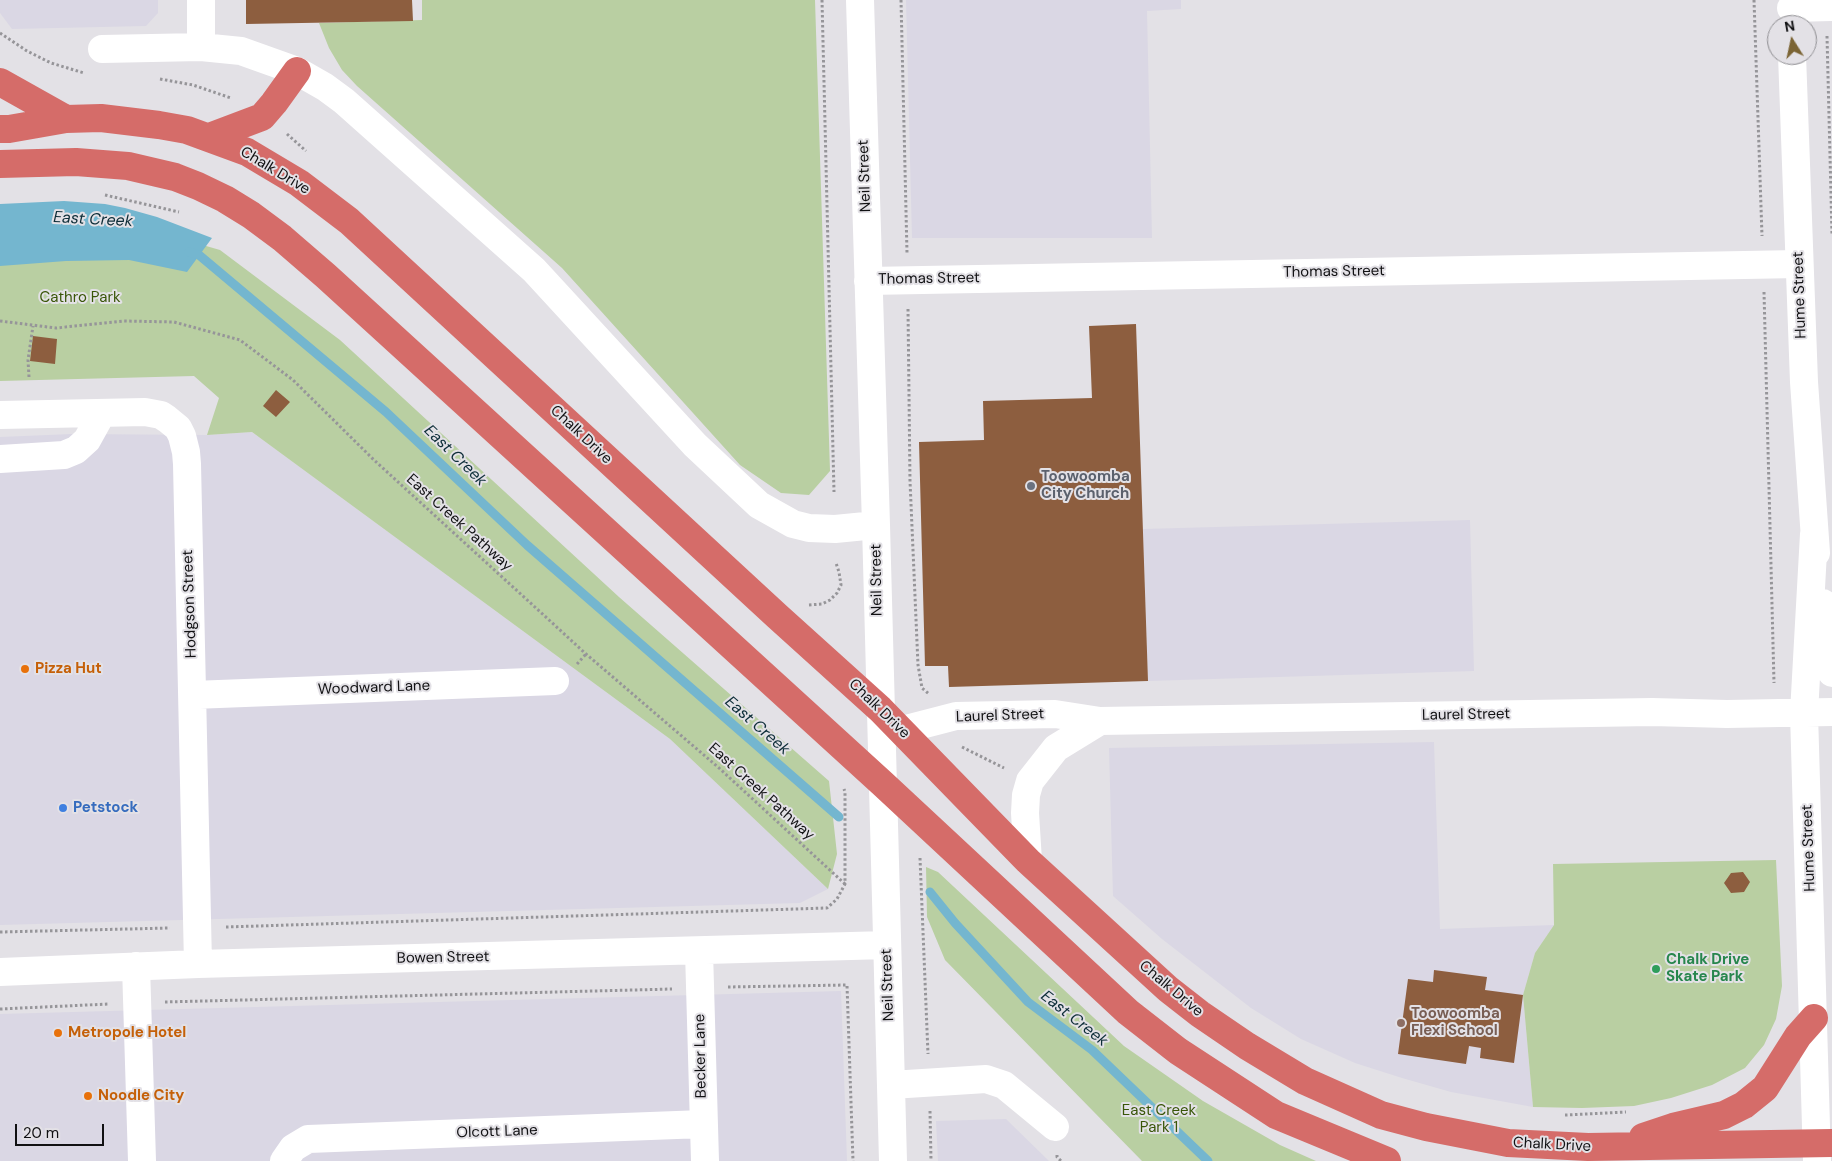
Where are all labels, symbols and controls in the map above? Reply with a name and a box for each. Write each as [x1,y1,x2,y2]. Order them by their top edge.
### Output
north arrow [1767,15,1817,65]
text: N [1783,16,1796,36]
street label: Neil Street [855,140,875,212]
street label: Chalk Drive [237,143,313,199]
water label: East Creek [53,208,133,232]
street label: Hume Street [1789,251,1811,339]
street label: Thomas Street [1283,262,1385,282]
street label: Thomas Street [878,269,980,289]
park label: Cathro Park [40,289,120,307]
street label: Chalk Drive [546,402,616,468]
water label: East Creek [420,421,490,491]
place label: Toowoomba City Church [1041,468,1130,503]
street label: East Creek Pathway [402,471,516,575]
marker: Toowoomba City Church [1025,480,1037,492]
street label: Neil Street [867,544,887,616]
street label: Hodgson Street [179,550,201,658]
place label: Pizza Hut [35,660,102,678]
marker: Pizza Hut [19,663,31,675]
street label: Chalk Drive [845,675,913,743]
street label: Woodward Lane [318,677,430,699]
water label: East Creek [721,693,793,759]
street label: Laurel Street [956,705,1044,727]
street label: Laurel Street [1422,705,1510,725]
street label: East Creek Pathway [704,740,818,844]
place label: Petstock [73,799,138,817]
marker: Petstock [57,802,69,814]
street label: Hume Street [1798,804,1820,892]
street label: Bowen Street [397,948,489,968]
street label: Neil Street [878,949,898,1021]
place label: Chalk Drive Skate Park [1666,951,1749,986]
street label: Chalk Drive [1135,957,1207,1021]
marker: Chalk Drive Skate Park [1650,963,1662,975]
water label: East Creek [1037,987,1111,1051]
place label: Toowoomba Flexi School [1411,1005,1500,1040]
street label: Becker Lane [691,1014,711,1098]
marker: Toowoomba Flexi School [1395,1017,1407,1029]
place label: Metropole Hotel [68,1024,186,1042]
marker: Metropole Hotel [52,1027,64,1039]
place label: Noodle City [98,1087,184,1105]
marker: Noodle City [82,1090,94,1102]
park label: East Creek Park 1 [1122,1102,1196,1137]
scale bar [18,1114,106,1146]
street label: Olcott Lane [456,1122,538,1142]
text: 20 m [23,1123,59,1143]
street label: Chalk Drive [1513,1134,1591,1156]

